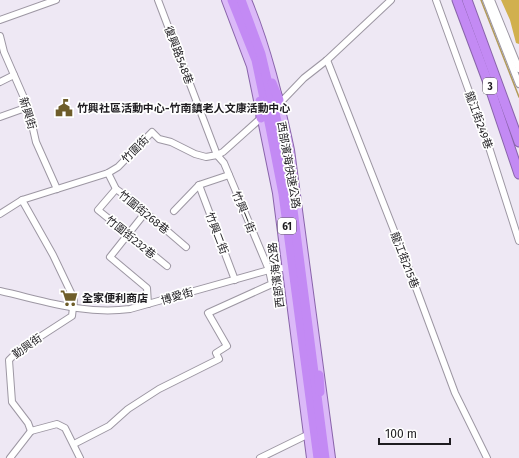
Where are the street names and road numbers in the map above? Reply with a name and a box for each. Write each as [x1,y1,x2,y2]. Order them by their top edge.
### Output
street label: 復興路548巷 [161,24,196,86]
road number: 3 [483,78,497,94]
street label: 龍江街249巷 [462,89,495,151]
street label: 新興街 [16,95,39,131]
street label: 西部濱海快速公路 [274,121,303,210]
street label: 竹圍街 [119,133,152,166]
street label: 竹圍街268巷 [116,188,172,237]
street label: 竹興一街 [229,189,258,235]
street label: 竹興二街 [203,210,230,256]
street label: 竹圍街232巷 [103,213,158,261]
road number: 61 [278,218,296,234]
street label: 龍江街215巷 [388,230,421,290]
street label: 西部濱海公路 [266,241,287,308]
street label: 博愛街 [159,286,195,307]
street label: 勤興街 [10,332,45,361]

